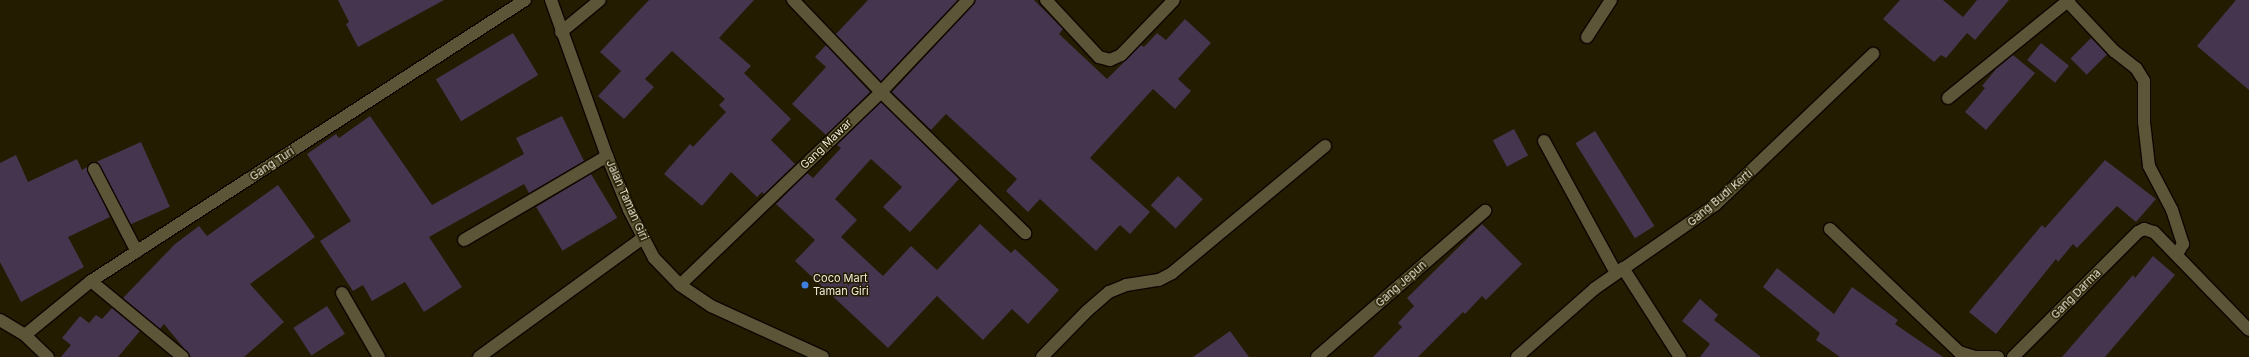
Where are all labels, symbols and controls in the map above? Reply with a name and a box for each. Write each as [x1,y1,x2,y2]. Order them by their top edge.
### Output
street label: Gang Mawar [798,116,854,172]
street label: Gang Turi [247,145,297,183]
street label: Jalan Taman Giri [603,158,651,242]
street label: Gang Budi Kerti [1685,167,1755,229]
street label: Gang Jepun [1373,258,1429,310]
street label: Gang Darma [2048,266,2104,322]
place label: Coco Mart Taman Giri [813,272,869,298]
marker: Coco Mart Taman Giri [800,280,810,290]

